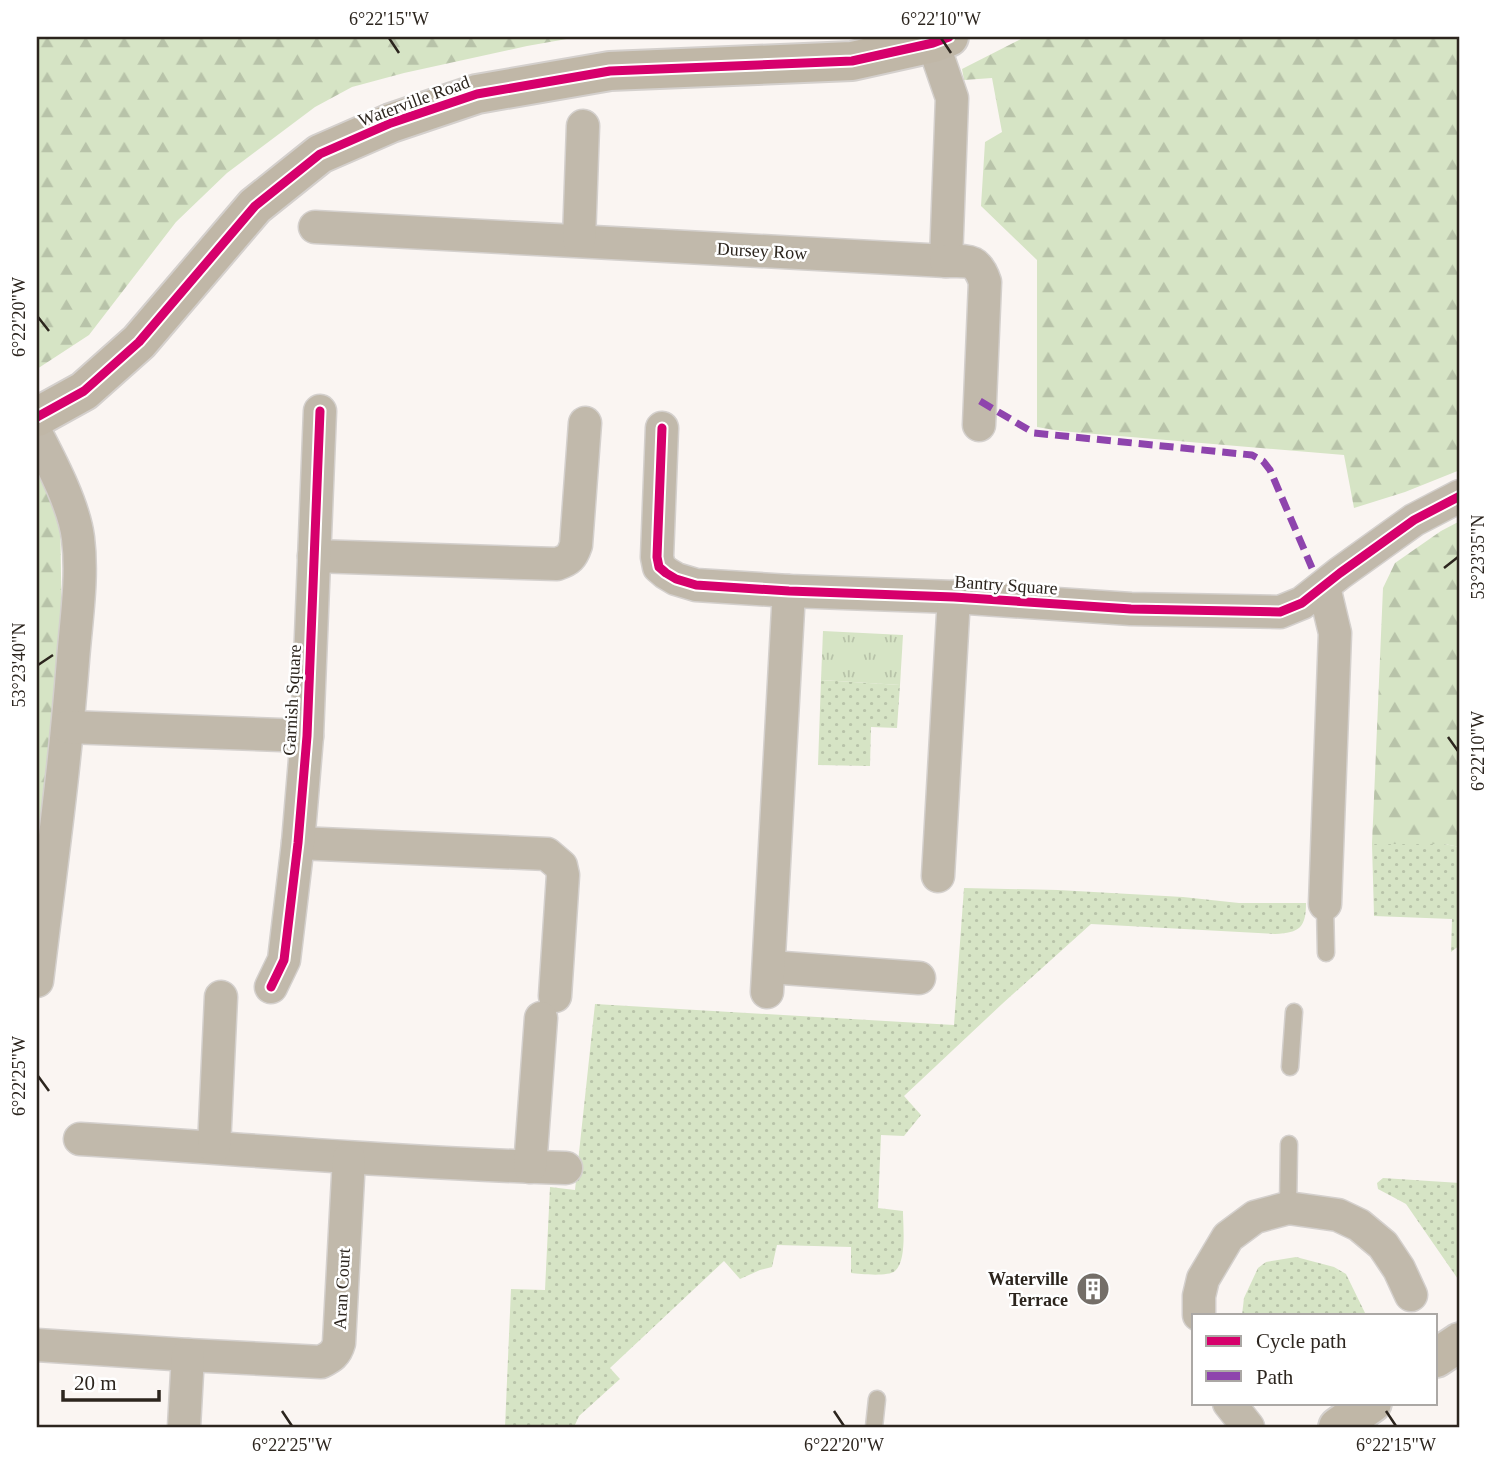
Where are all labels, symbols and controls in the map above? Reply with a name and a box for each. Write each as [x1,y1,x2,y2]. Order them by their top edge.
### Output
text: 6°22'15"W [349,9,429,29]
text: 6°22'10"W [901,9,981,29]
street label: Waterville Road [356,72,472,130]
street label: Dursey Row [716,239,808,263]
text: 6°22'20"W [9,277,29,357]
text: 53°23'35"N [1468,515,1488,599]
street label: Bantry Square [954,571,1058,599]
text: 53°23'40"N [9,623,29,707]
street label: Garnish Square [279,644,305,756]
text: 6°22'10"W [1468,711,1488,791]
text: 6°22'25"W [9,1036,29,1116]
street label: Aran Court [330,1248,354,1330]
place label: Waterville Terrace [988,1269,1068,1310]
building icon: Waterville Terrace [1074,1270,1112,1308]
legend [1192,1314,1438,1404]
text: Cycle path [1256,1329,1347,1353]
scale bar [63,1359,159,1403]
text: Path [1256,1365,1294,1389]
text: 20 m [74,1371,117,1395]
text: 6°22'25"W [252,1435,332,1455]
text: 6°22'20"W [804,1435,884,1455]
text: 6°22'15"W [1356,1435,1436,1455]

